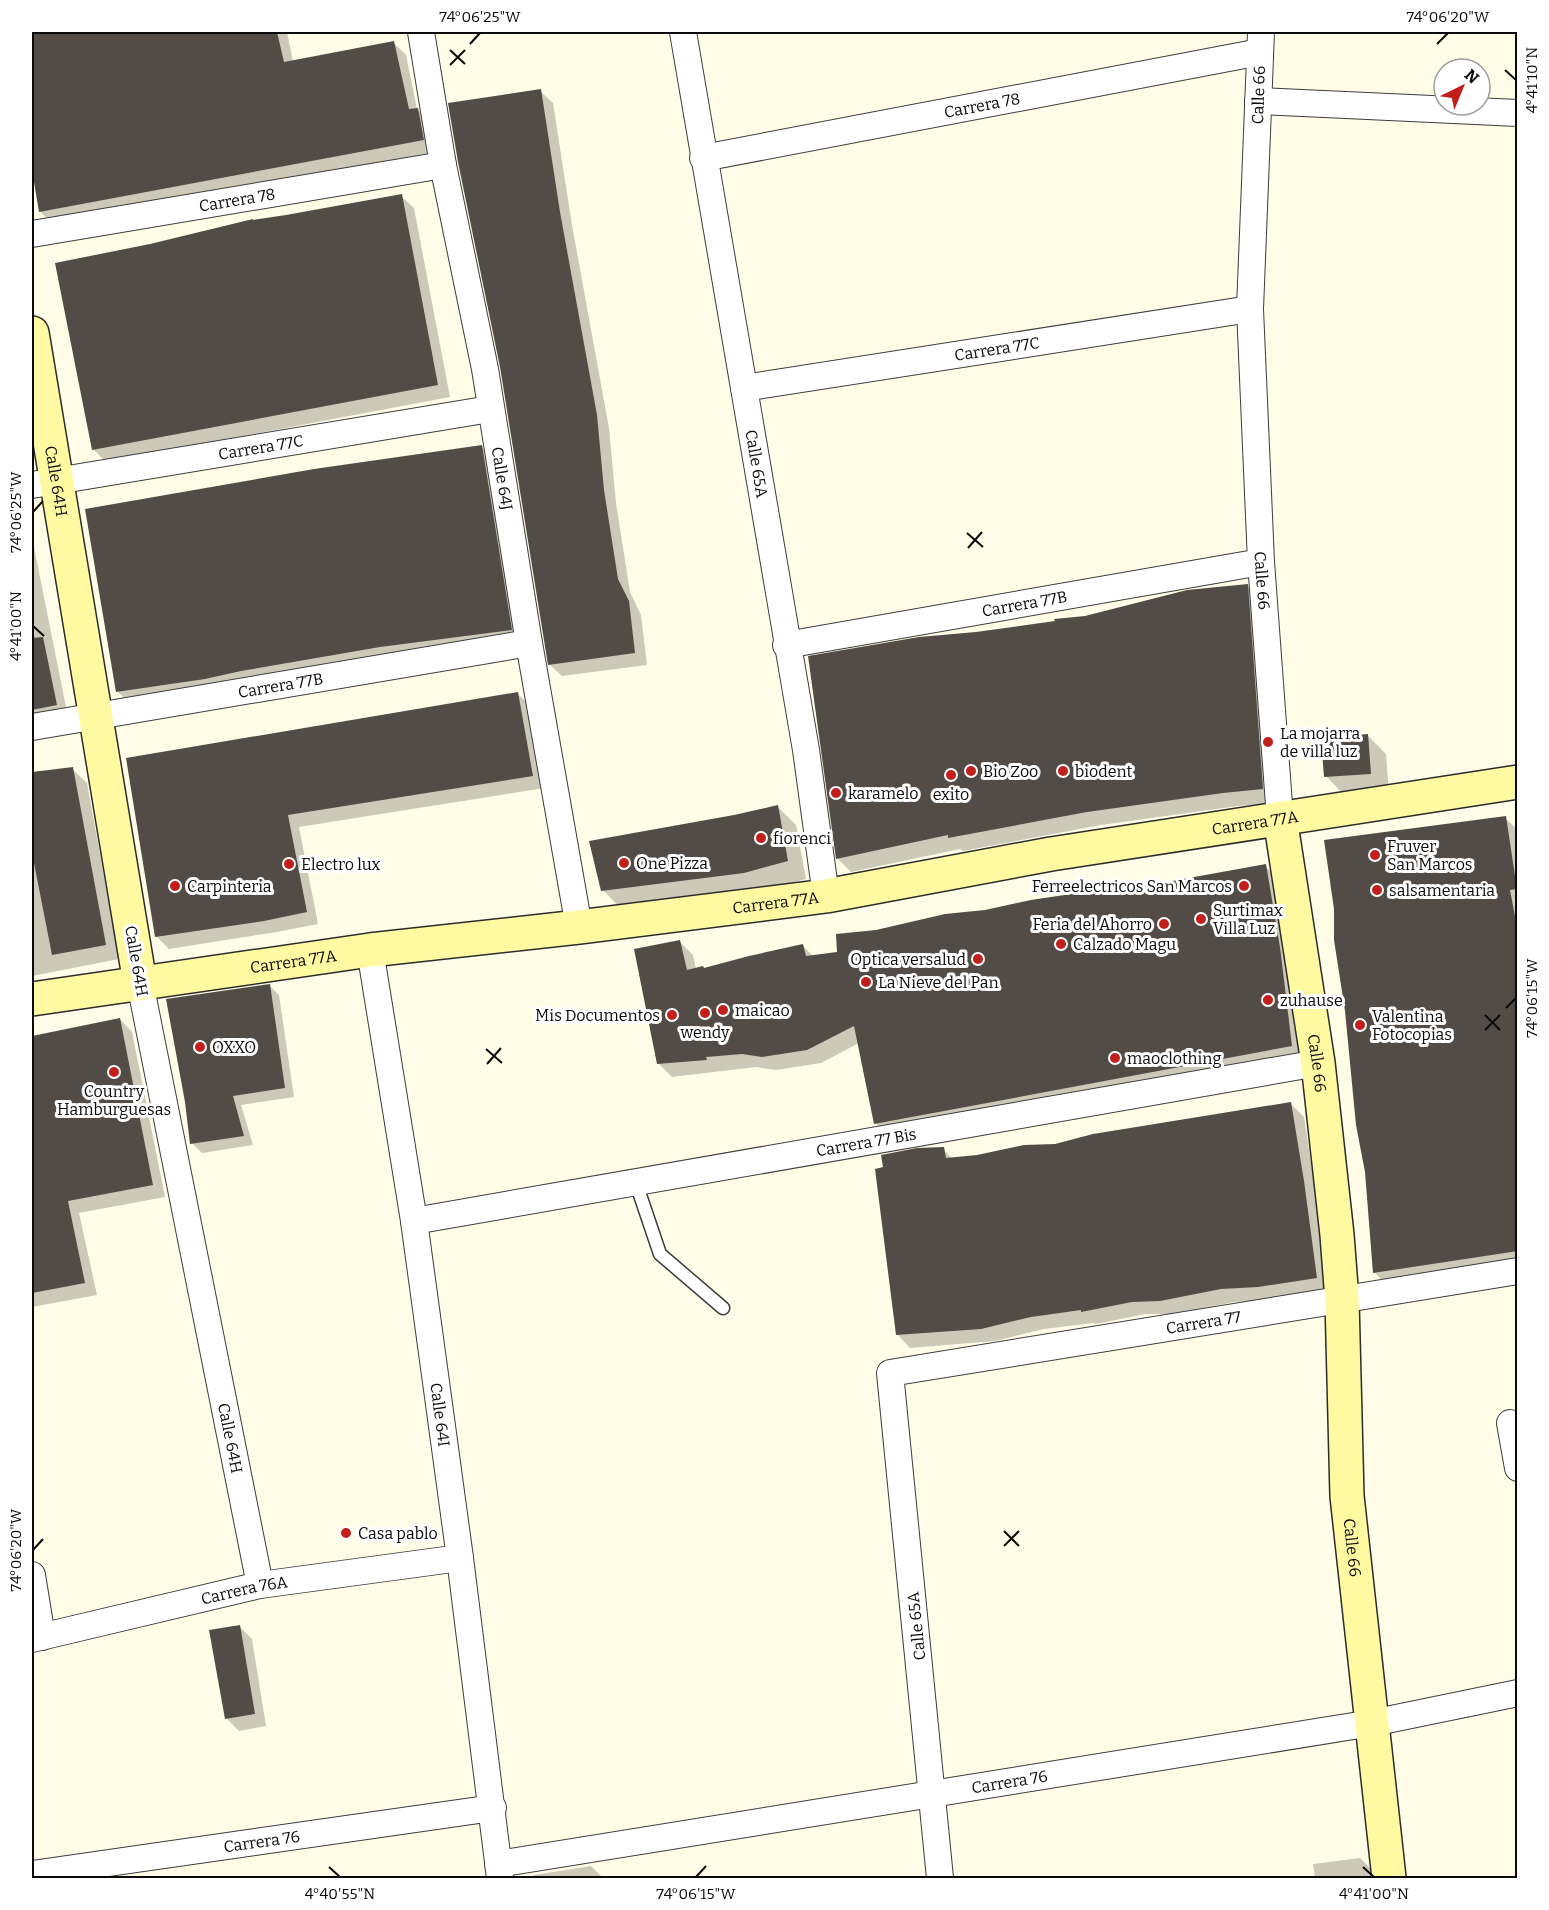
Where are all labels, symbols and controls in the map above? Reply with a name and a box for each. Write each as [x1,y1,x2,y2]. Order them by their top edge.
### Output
text: 74°06'25"W [439,8,521,26]
text: 74°06'20"W [1407,8,1490,26]
text: 4°41'10"N [1523,47,1541,113]
north arrow [1432,57,1492,117]
street label: Calle 66 [1248,65,1269,125]
text: N [1461,65,1483,88]
street label: Carrera 78 [942,89,1022,122]
street label: Carrera 78 [198,184,277,216]
street label: Carrera 77C [953,333,1041,365]
street label: Calle 65A [741,428,772,500]
street label: Carrera 77C [217,431,305,464]
street label: Calle 64H [41,444,71,518]
street label: Calle 64J [488,445,517,512]
text: 74°06'25"W [7,471,25,553]
street label: Calle 66 [1251,551,1274,611]
street label: Carrera 77B [980,587,1069,621]
text: 4°41'00"N [7,591,25,661]
street label: Carrera 77B [237,669,325,702]
place label: La mojarra de villa luz [1280,724,1361,761]
marker: La mojarra de villa luz [1261,735,1275,749]
place label: Bio Zoo [983,762,1038,781]
place label: biodent [1075,762,1133,781]
marker: Bio Zoo [964,764,978,778]
marker: biodent [1056,764,1070,778]
marker: exito [944,768,958,782]
place label: karamelo [848,784,919,803]
place label: exito [933,785,969,804]
marker: karamelo [829,786,843,800]
street label: Carrera 77A [1211,807,1300,839]
place label: fiorenci [773,829,831,848]
marker: fiorenci [754,831,768,845]
place label: Fruver San Marcos [1387,837,1473,874]
marker: Fruver San Marcos [1368,848,1382,862]
place label: One Pizza [636,854,708,873]
place label: Electro lux [301,855,381,874]
marker: One Pizza [617,856,631,870]
marker: Electro lux [282,857,296,871]
place label: Carpinteria [187,877,272,896]
place label: Ferreelectricos San Marcos [1032,877,1232,896]
marker: Carpinteria [168,879,182,893]
marker: Ferreelectricos San Marcos [1237,879,1251,893]
place label: salsamentaria [1389,881,1495,900]
marker: salsamentaria [1370,883,1384,897]
street label: Carrera 77A [731,888,821,918]
place label: Surtimax Villa Luz [1213,901,1283,938]
marker: Surtimax Villa Luz [1194,912,1208,926]
place label: Feria del Ahorro [1033,915,1152,934]
marker: Feria del Ahorro [1157,917,1171,931]
street label: Calle 64H [121,924,152,998]
place label: Calzado Magu [1073,935,1176,954]
marker: Calzado Magu [1054,937,1068,951]
street label: Carrera 77A [249,946,338,977]
place label: Optica versalud [850,950,967,969]
marker: Optica versalud [971,952,985,966]
text: 74°06'15"W [1523,958,1541,1038]
place label: La Nieve del Pan [878,973,999,992]
marker: La Nieve del Pan [859,975,873,989]
place label: zuhause [1280,991,1343,1010]
marker: zuhause [1261,993,1275,1007]
place label: maicao [735,1001,790,1020]
marker: maicao [716,1003,730,1017]
place label: Mis Documentos [535,1006,660,1025]
marker: wendy [698,1006,712,1020]
place label: Valentina Fotocopias [1372,1007,1452,1044]
marker: Mis Documentos [665,1008,679,1022]
marker: Valentina Fotocopias [1353,1018,1367,1032]
place label: wendy [679,1023,730,1042]
street label: Calle 66 [1304,1033,1330,1093]
place label: OXXO [212,1038,256,1057]
marker: OXXO [193,1040,207,1054]
place label: maoclothing [1127,1049,1221,1068]
marker: maoclothing [1108,1051,1122,1065]
marker: Country Hamburguesas [107,1065,121,1079]
place label: Country Hamburguesas [57,1082,171,1119]
street label: Carrera 77 Bis [815,1124,918,1161]
street label: Carrera 77 [1165,1307,1242,1338]
street label: Calle 64I [426,1382,454,1448]
street label: Calle 64H [214,1401,247,1475]
text: 74°06'20"W [7,1508,25,1591]
street label: Calle 66 [1340,1517,1365,1578]
place label: Casa pablo [358,1524,438,1543]
marker: Casa pablo [339,1526,353,1540]
street label: Carrera 76A [199,1572,290,1609]
street label: Calle 65A [903,1590,930,1661]
street label: Carrera 76 [970,1766,1049,1797]
street label: Carrera 76 [222,1827,301,1856]
text: 4°40'55"N [305,1885,375,1903]
text: 74°06'15"W [656,1885,736,1903]
text: 4°41'00"N [1339,1885,1409,1903]

